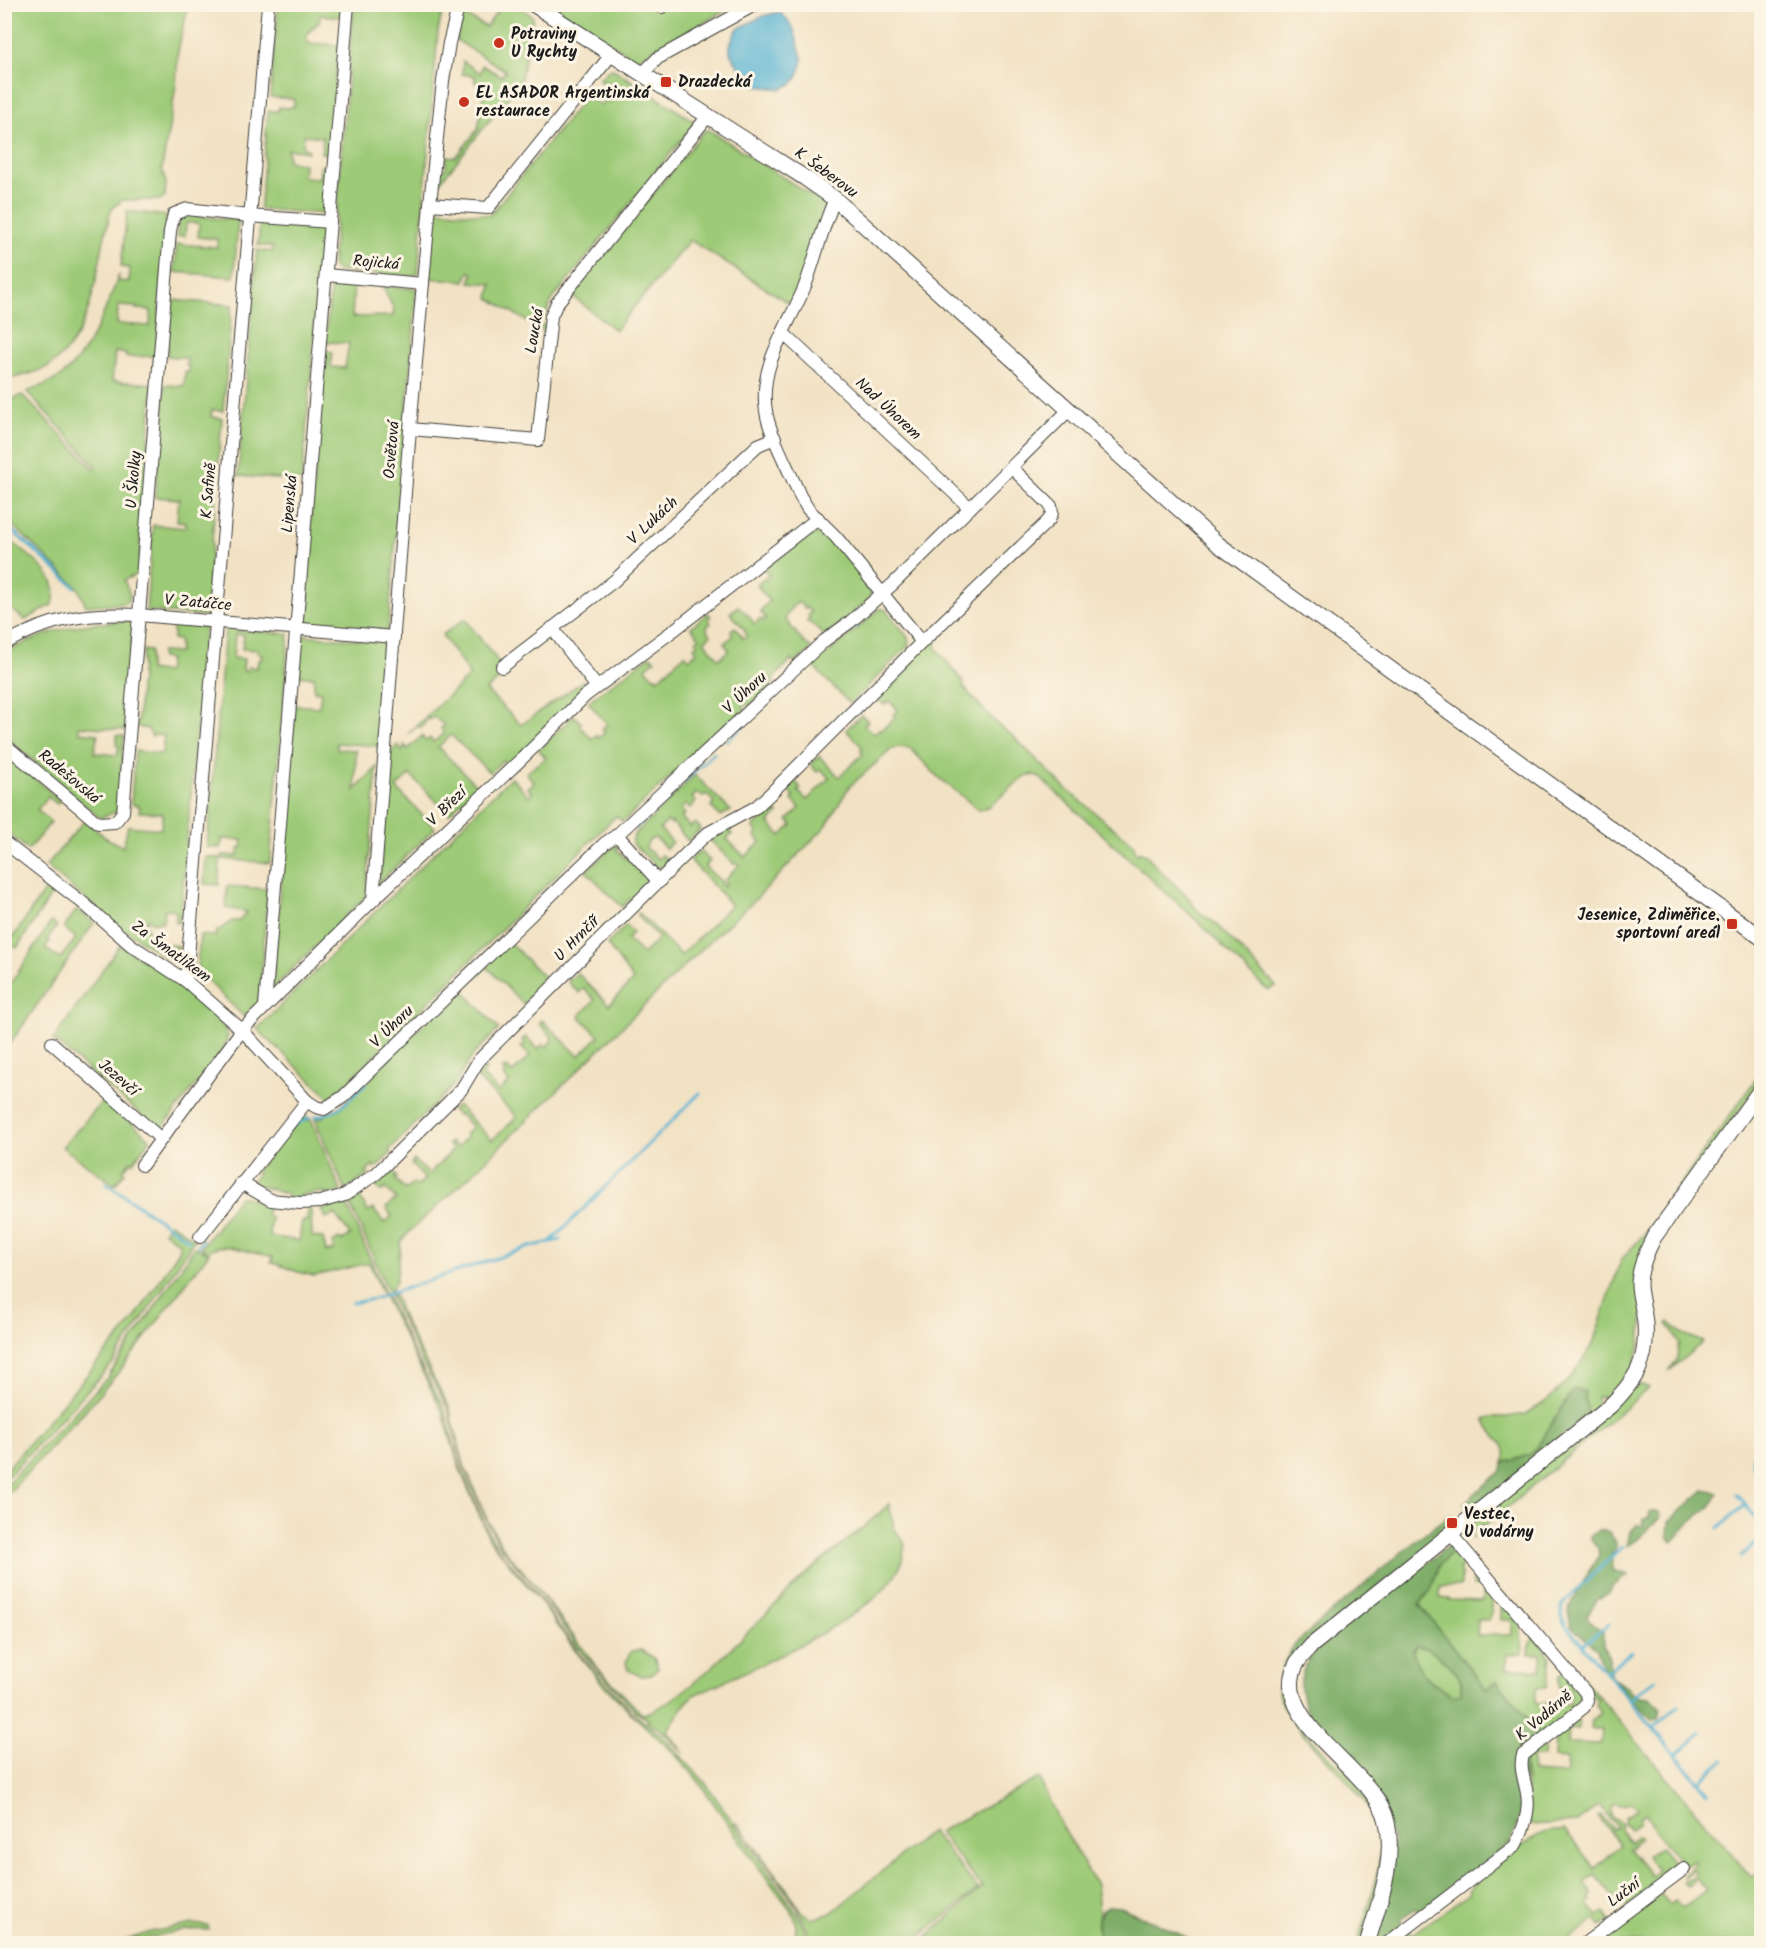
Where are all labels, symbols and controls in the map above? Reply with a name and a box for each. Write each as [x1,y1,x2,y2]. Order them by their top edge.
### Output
place label: Potraviny U Rychty [511,22,578,65]
marker: Potraviny U Rychty [492,36,506,50]
place label: Drazdecká [678,70,752,95]
marker: Drazdecká [659,75,673,89]
place label: EL ASADOR Argentinská restaurace [476,81,651,124]
marker: EL ASADOR Argentinská restaurace [457,95,471,109]
street label: K Šeberovu [789,141,864,205]
street label: Rojická [352,249,402,278]
street label: Loucká [519,305,552,356]
street label: Nad Úhorem [849,371,927,447]
street label: Osvětová [377,419,407,480]
street label: U Školky [119,449,149,510]
street label: K Safině [194,461,224,520]
street label: Lipenská [275,473,305,534]
street label: V Lukách [622,491,684,551]
street label: V Zatáčce [163,588,233,618]
street label: V Úhoru [717,666,773,720]
street label: Radešovská [32,743,107,812]
street label: V Březí [421,780,475,833]
place label: Jesenice, Zdiměřice, sportovní areál [1577,903,1721,946]
street label: U Hrnčíř [548,909,607,968]
street label: Za Šmatlíkem [126,914,217,990]
marker: Jesenice, Zdiměřice, sportovní areál [1725,917,1739,931]
street label: V Úhoru [364,999,420,1054]
street label: Jezevčí [92,1053,145,1104]
place label: Vestec, U vodárny [1464,1502,1534,1545]
marker: Vestec, U vodárny [1445,1516,1459,1530]
street label: K Vodárně [1510,1684,1579,1747]
street label: Luční [1602,1871,1648,1914]

